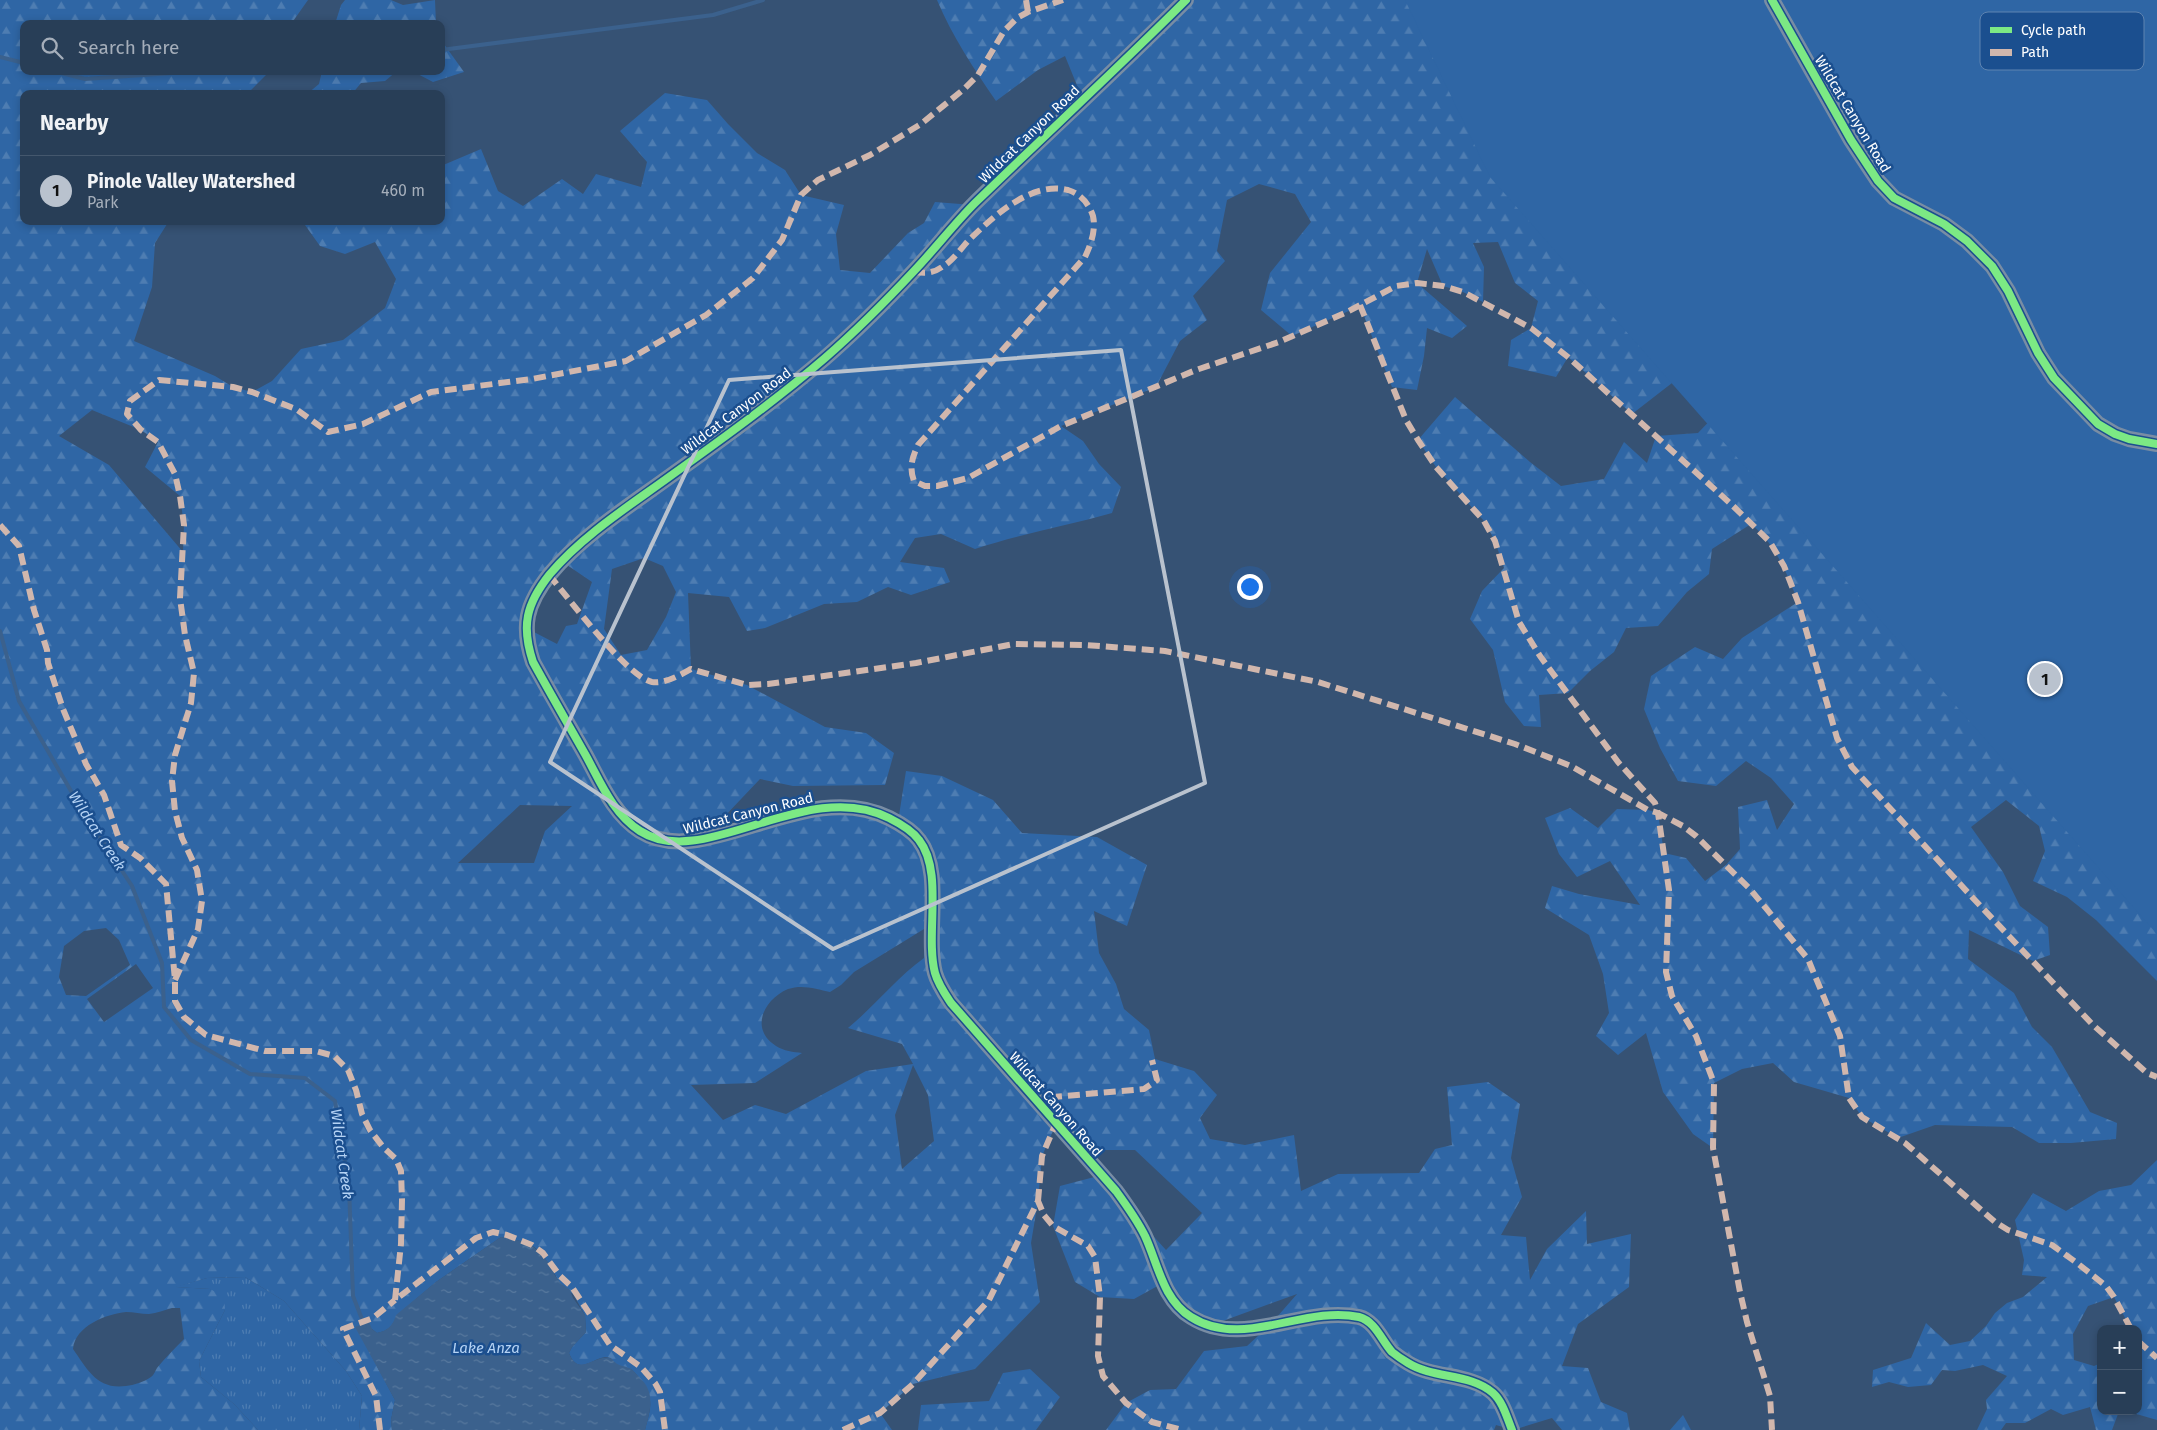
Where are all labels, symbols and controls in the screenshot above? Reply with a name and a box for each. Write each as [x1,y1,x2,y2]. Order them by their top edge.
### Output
legend [1980,12,2144,70]
search box [20,20,445,75]
text: Cycle path [2021,22,2086,39]
icon: search [38,34,66,62]
text: Search here [78,36,179,59]
text: Path [2021,44,2049,61]
street label: Wildcat Canyon Road [1811,53,1894,176]
street label: Wildcat Canyon Road [975,82,1083,187]
text: Nearby [40,110,108,136]
text: Pinole Valley Watershed [87,170,295,193]
text: 1 [52,181,60,200]
text: 460 m [381,181,425,200]
text: Park [87,193,119,212]
street label: Wildcat Canyon Road [678,364,795,458]
your location [1237,574,1263,600]
pin: 1 [2029,660,2061,698]
water label: Wildcat Creek [65,788,129,874]
street label: Wildcat Canyon Road [681,789,815,838]
street label: Wildcat Canyon Road [1005,1048,1106,1160]
water label: Wildcat Creek [327,1108,357,1200]
map controls [2097,1325,2142,1415]
button: + [2097,1325,2142,1370]
water label: Lake Anza [452,1339,520,1357]
button: − [2097,1370,2142,1415]

